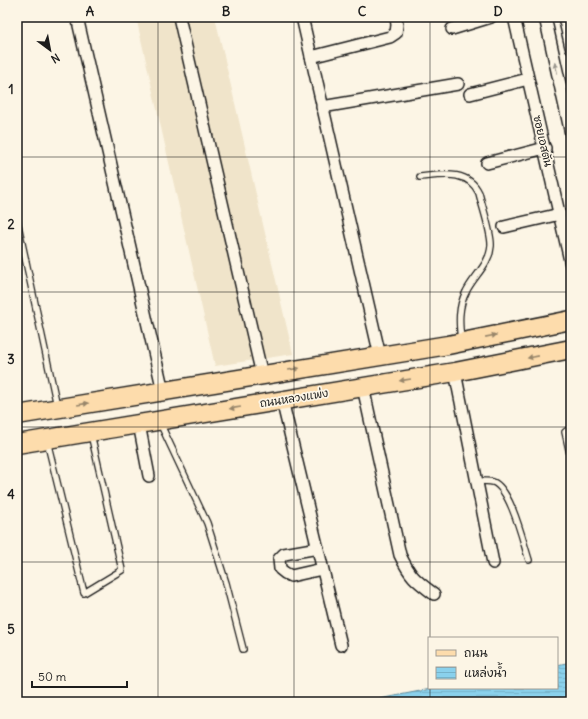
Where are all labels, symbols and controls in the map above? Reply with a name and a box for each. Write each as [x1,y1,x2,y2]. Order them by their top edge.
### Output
text: A [86,3,95,20]
text: B [222,3,231,20]
text: C [358,3,367,20]
text: D [493,3,503,20]
north arrow [30,30,70,70]
text: N [48,51,62,66]
one-way arrow [553,62,559,74]
text: 1 [8,81,14,98]
street label: ซอยเอสตัน [530,114,556,169]
text: 2 [7,216,15,233]
one-way arrow [485,333,498,339]
text: 3 [7,351,15,368]
one-way arrow [527,354,539,360]
one-way arrow [288,366,300,372]
one-way arrow [399,377,411,383]
street label: ถนนหลวงแพ่ง [259,385,329,410]
one-way arrow [77,401,89,407]
one-way arrow [229,405,241,411]
text: 4 [7,486,15,503]
text: 5 [7,621,15,638]
legend [428,637,558,689]
text: ถนน [464,645,488,660]
text: แหล่งน้ำ [464,662,507,680]
scale bar [32,663,127,689]
text: 50 m [38,669,67,684]

